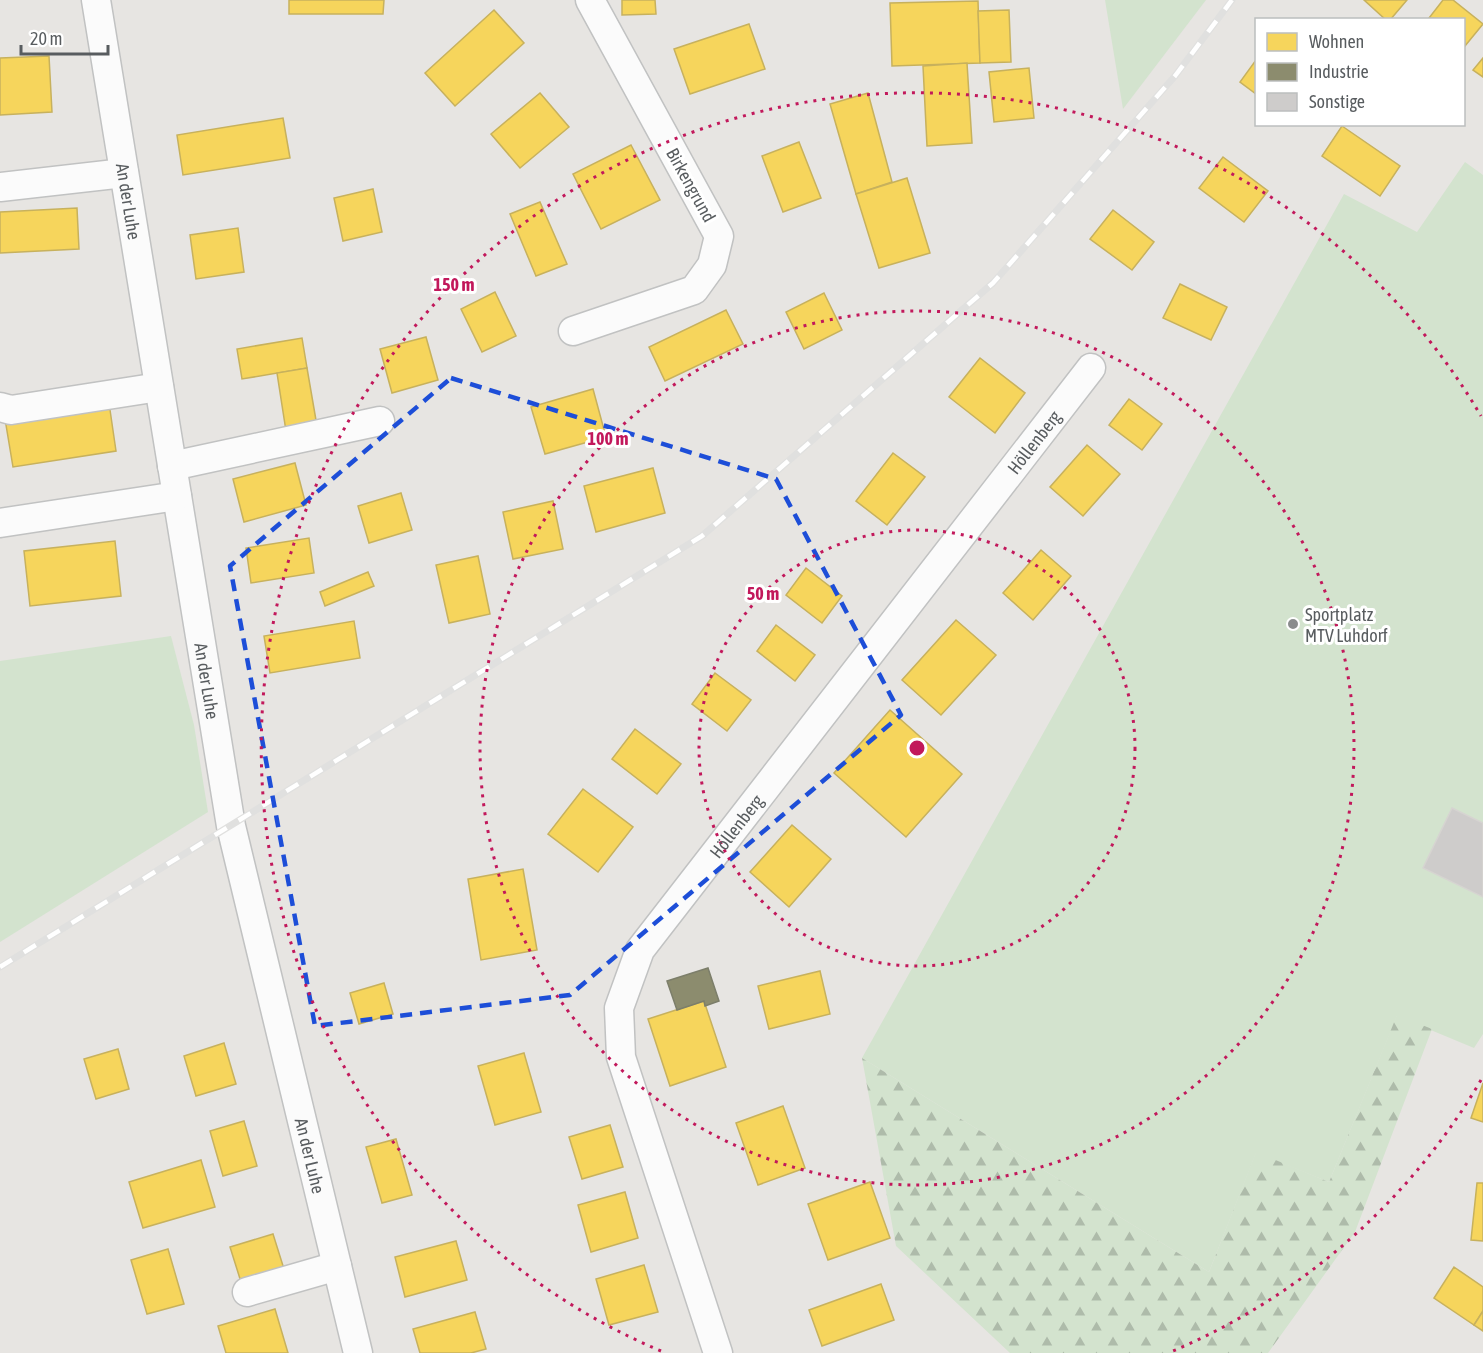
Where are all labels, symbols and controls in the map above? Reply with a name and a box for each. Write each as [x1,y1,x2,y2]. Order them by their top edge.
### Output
scale bar [21,18,108,56]
legend [1255,18,1465,126]
text: 20 m [30,28,62,49]
text: Wohnen [1309,31,1364,52]
text: Industrie [1309,61,1369,82]
text: Sonstige [1309,91,1365,112]
street label: Birkengrund [662,144,720,226]
street label: An der Luhe [112,162,145,241]
text: 150 m [434,274,474,295]
street label: Höllenberg [1003,406,1065,478]
text: 100 m [588,428,628,449]
text: 50 m [747,583,779,604]
place label: Sportplatz MTV Luhdorf [1305,604,1388,646]
marker: Sportplatz MTV Luhdorf [1286,617,1300,631]
street label: An der Luhe [191,641,224,721]
centre of rings [907,738,927,758]
street label: Höllenberg [705,790,767,862]
street label: An der Luhe [291,1116,330,1196]

